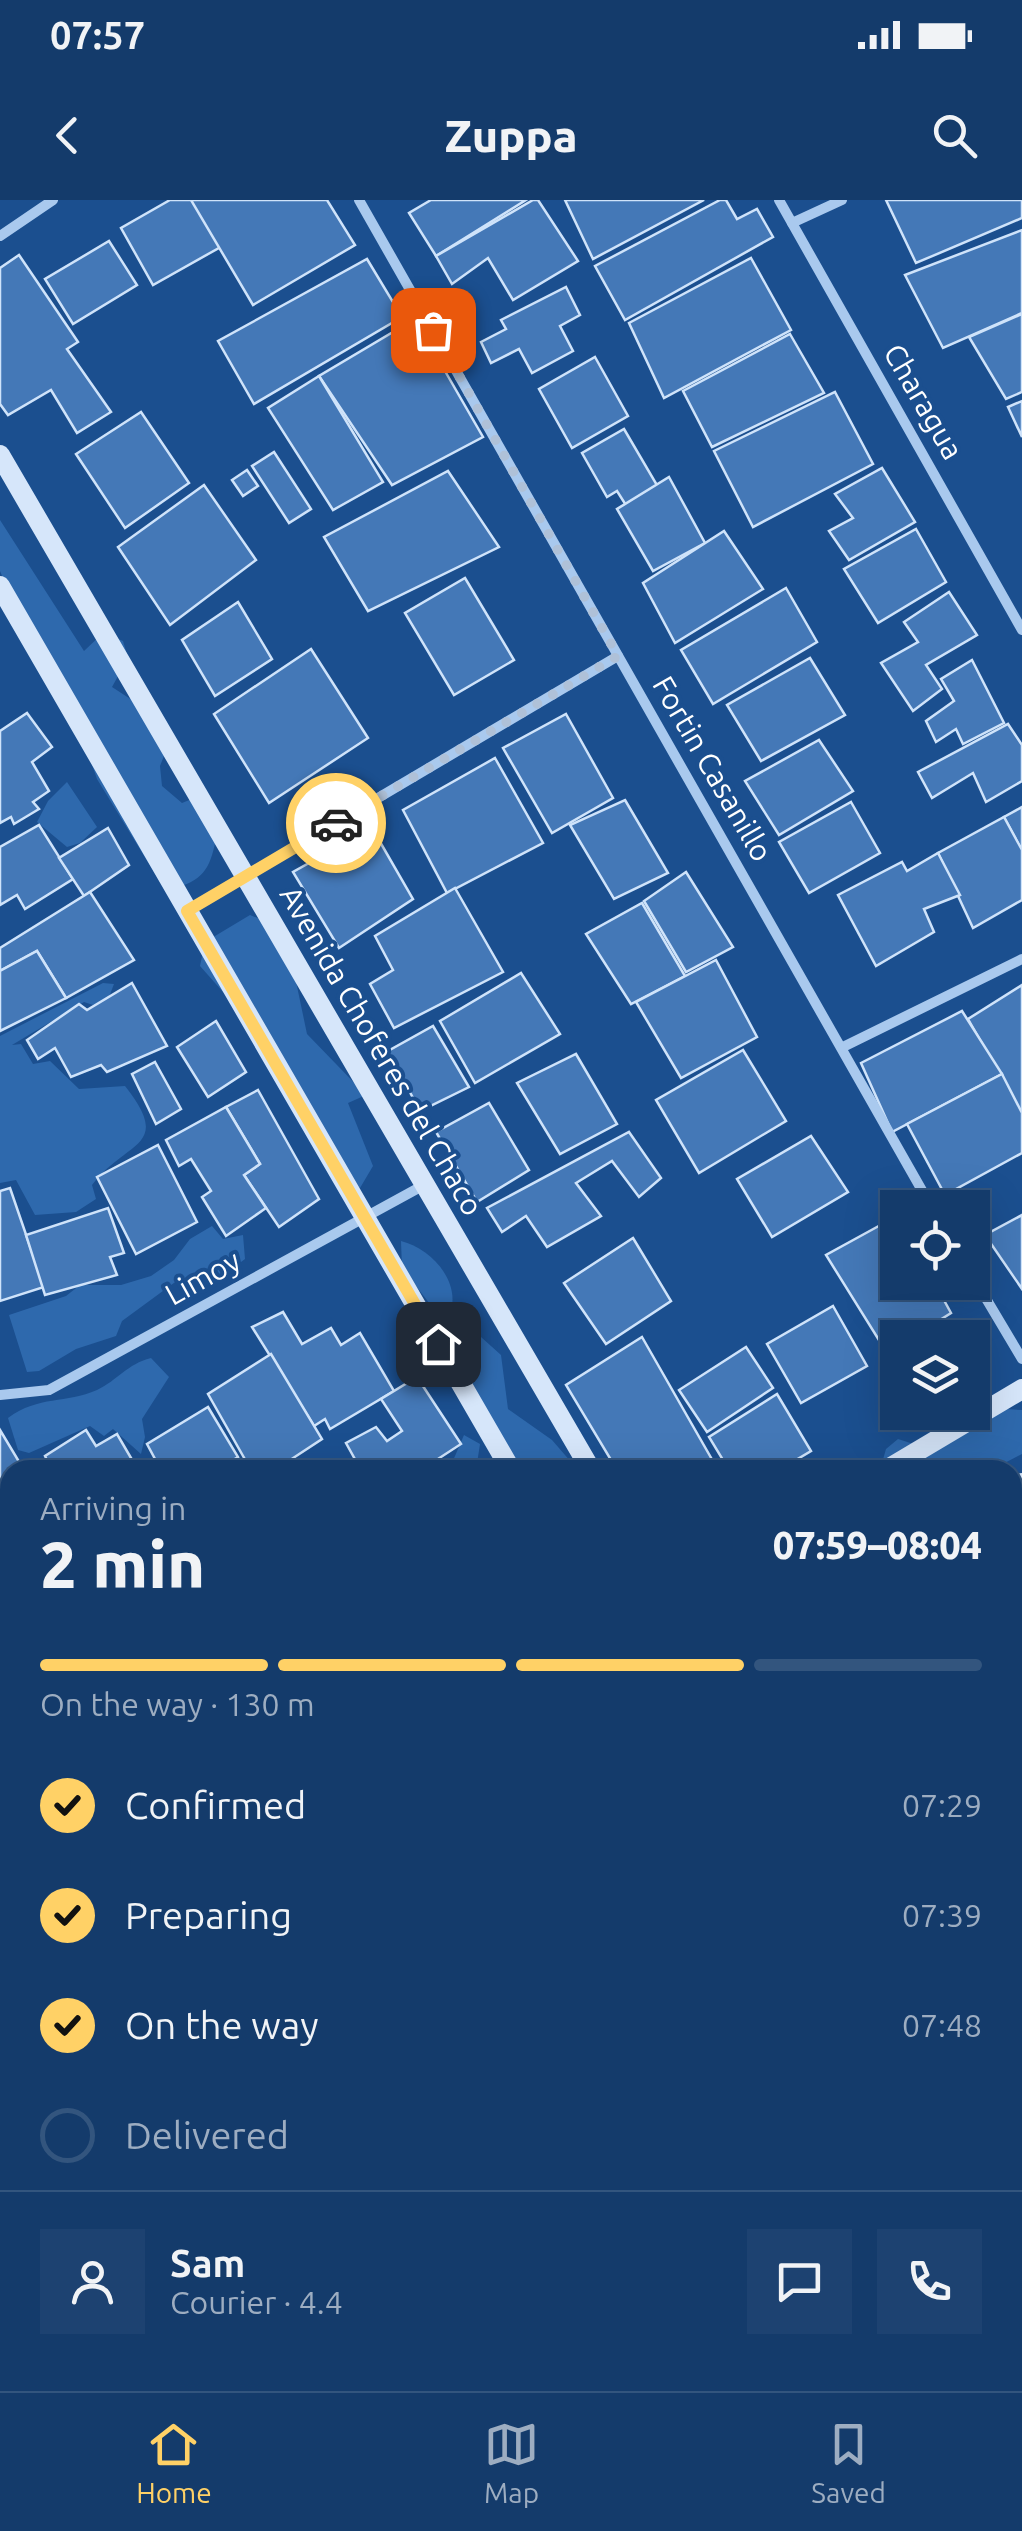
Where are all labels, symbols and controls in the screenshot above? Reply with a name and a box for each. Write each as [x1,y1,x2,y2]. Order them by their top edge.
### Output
text: 07:57 [50,14,145,56]
icon: back [40,108,95,163]
icon: search [927,108,982,163]
text: Zuppa [444,110,578,161]
pin [391,288,476,373]
icon: bag [406,303,461,358]
street label: Charagua [877,338,970,465]
street label: Fortin Casanillo [646,670,780,867]
courier [286,773,386,873]
icon: car [309,796,364,851]
street label: Avenida Choferes del Chaco [274,880,490,1221]
map controls [880,1190,990,1430]
button: locate [880,1190,990,1300]
street label: Limoy [159,1243,246,1311]
pin [396,1302,481,1387]
icon: home [411,1317,466,1372]
button: layers [880,1320,990,1430]
text: Arriving in [40,1490,186,1526]
text: 07:59–08:04 [773,1524,982,1566]
text: 2 min [40,1527,205,1600]
text: On the way · 130 m [40,1686,315,1722]
icon: check [40,1778,95,1833]
text: Confirmed [125,1784,306,1826]
text: 07:29 [902,1787,982,1823]
icon: check [40,1888,95,1943]
text: Preparing [125,1894,292,1936]
text: 07:39 [902,1897,982,1933]
icon: check [40,1998,95,2053]
text: On the way [125,2004,318,2046]
text: 07:48 [902,2007,982,2043]
text: Delivered [125,2114,289,2156]
button: person [40,2229,145,2334]
button: chat [747,2229,852,2334]
button: phone [877,2229,982,2334]
text: Sam [170,2242,245,2284]
text: Courier · 4.4 [170,2284,343,2320]
tab: Home [136,2417,212,2508]
tab: Map [484,2417,539,2508]
tab: Saved [811,2417,886,2508]

